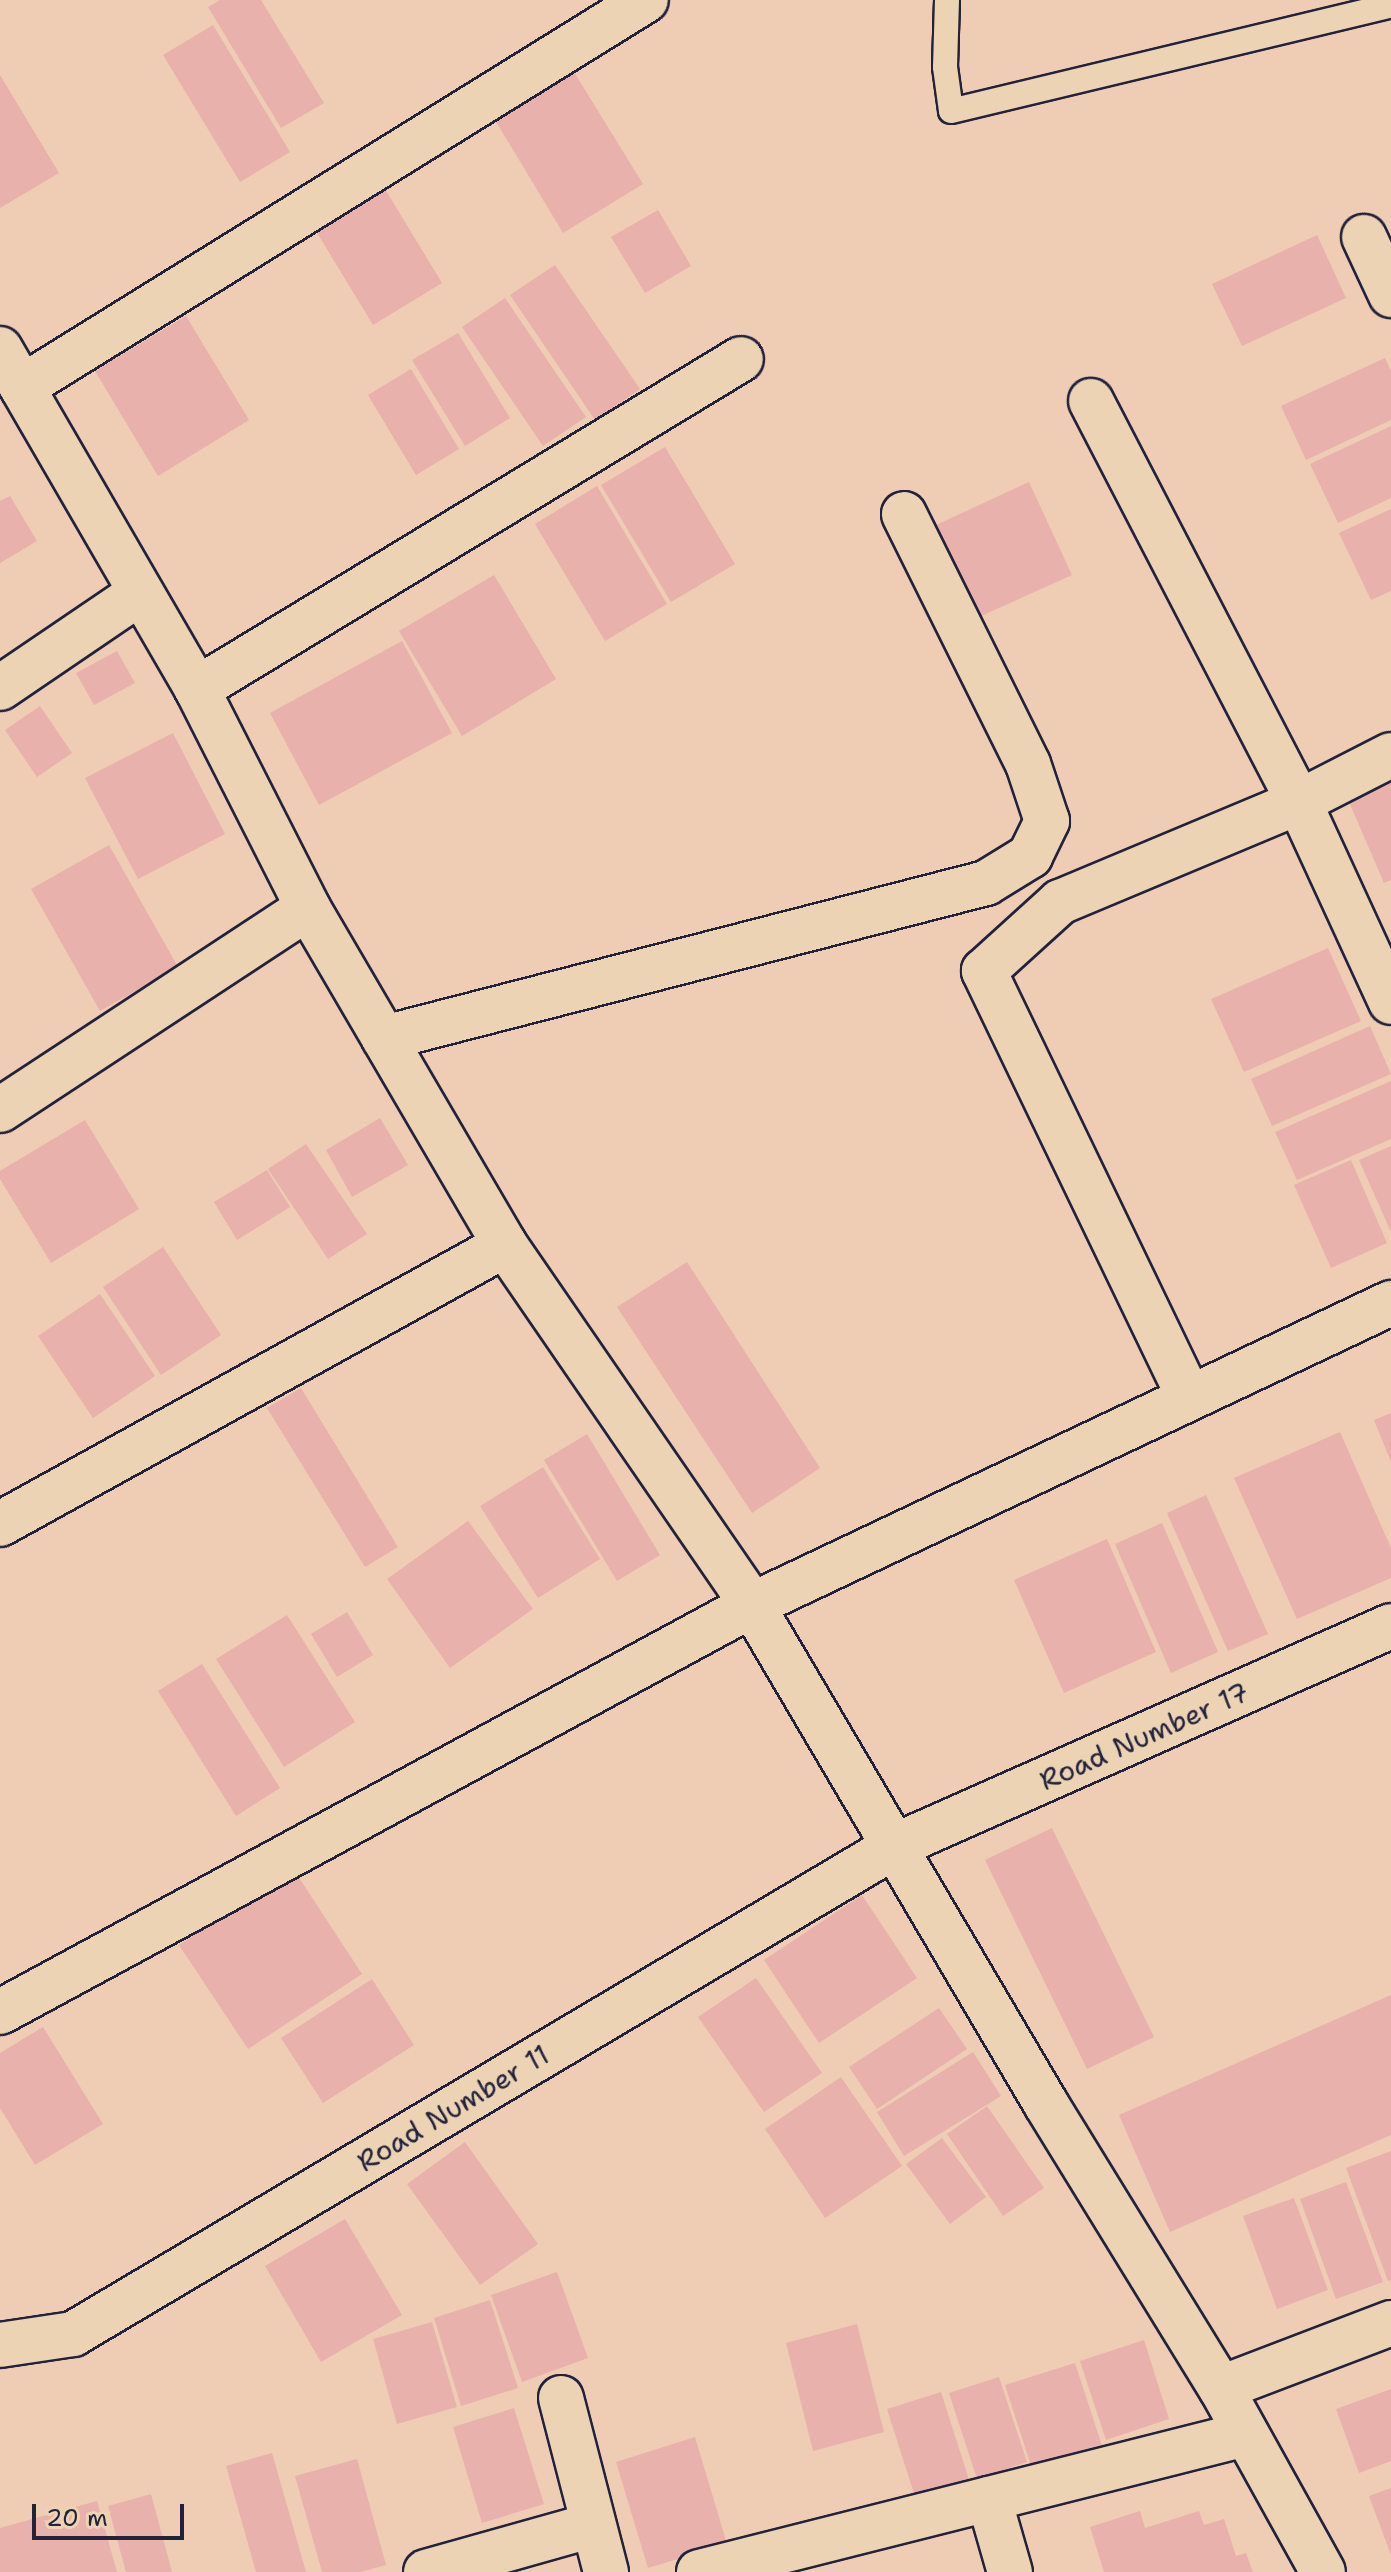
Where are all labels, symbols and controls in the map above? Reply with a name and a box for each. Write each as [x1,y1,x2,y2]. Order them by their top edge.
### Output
street label: Road Number 17 [1034,1675,1254,1797]
street label: Road Number 11 [351,2037,555,2179]
scale bar [36,2488,188,2538]
text: 20 m [46,2502,108,2534]

